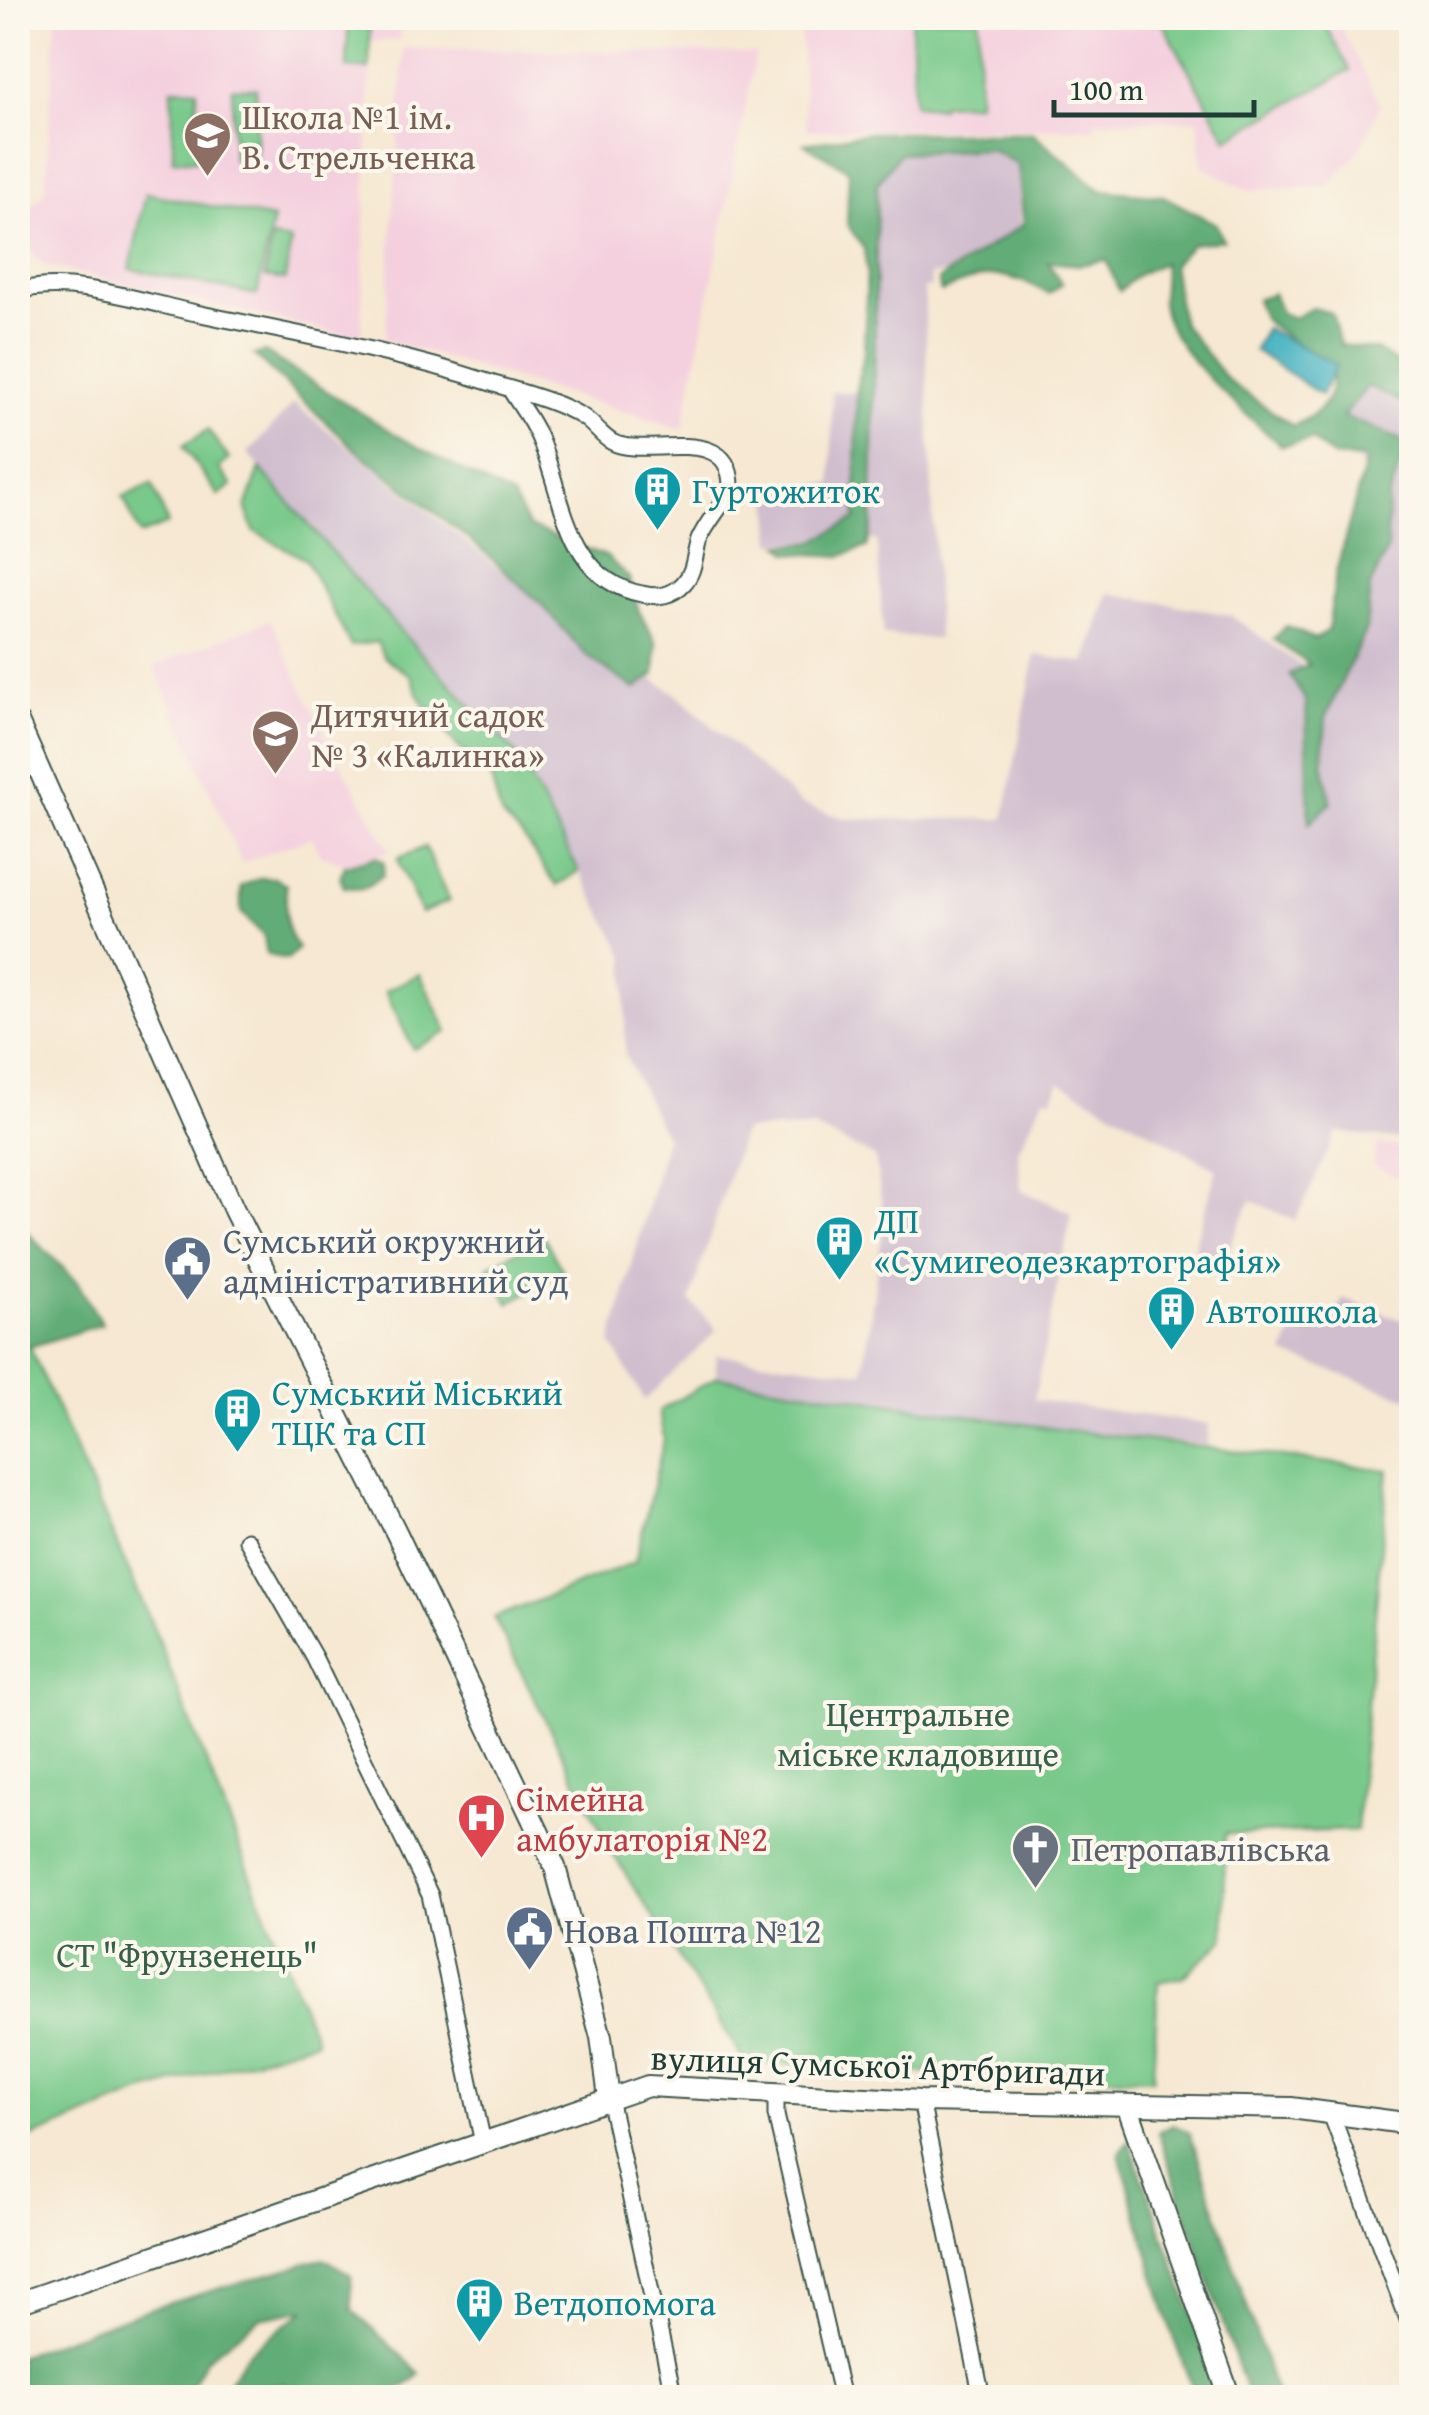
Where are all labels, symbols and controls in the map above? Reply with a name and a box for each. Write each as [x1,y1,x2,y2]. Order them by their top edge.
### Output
scale bar [1054,55,1254,117]
text: 100 m [1069,67,1144,111]
place label: Школа №1 ім. В. Стрельченка [242,91,476,182]
school or university icon: Школа №1 ім. В. Стрельченка [181,110,233,178]
building icon: Гуртожиток [631,464,683,532]
place label: Гуртожиток [692,465,881,516]
place label: Дитячий садок № 3 «Калинка» [310,689,545,780]
school or university icon: Дитячий садок № 3 «Калинка» [250,708,302,776]
place label: ДП «Сумигеодезкартографія» [873,1195,1281,1286]
building icon: ДП «Сумигеодезкартографія» [813,1214,865,1282]
place label: Сумський окружний адміністративний суд [223,1215,568,1306]
public building icon: Сумський окружний адміністративний суд [162,1234,214,1302]
building icon: Автошкола [1145,1284,1197,1352]
place label: Автошкола [1206,1285,1378,1336]
place label: Сумський Міський ТЦК та СП [272,1367,563,1458]
building icon: Сумський Міський ТЦК та СП [211,1386,263,1454]
park label: Центральне міське кладовище [777,1688,1059,1779]
place label: Сімейна амбулаторія №2 [516,1773,768,1864]
hospital icon: Сімейна амбулаторія №2 [455,1792,507,1860]
church icon: Петропавлівська [1010,1822,1062,1890]
place label: Петропавлівська [1071,1823,1331,1874]
public building icon: Нова Пошта №12 [503,1904,555,1972]
place label: Нова Пошта №12 [564,1905,821,1956]
park label: СТ "Фрунзенець" [56,1929,318,1980]
street label: вулиця Сумської Артбригади [650,2032,1106,2098]
building icon: Ветдопомога [453,2276,505,2344]
place label: Ветдопомога [514,2277,716,2328]

